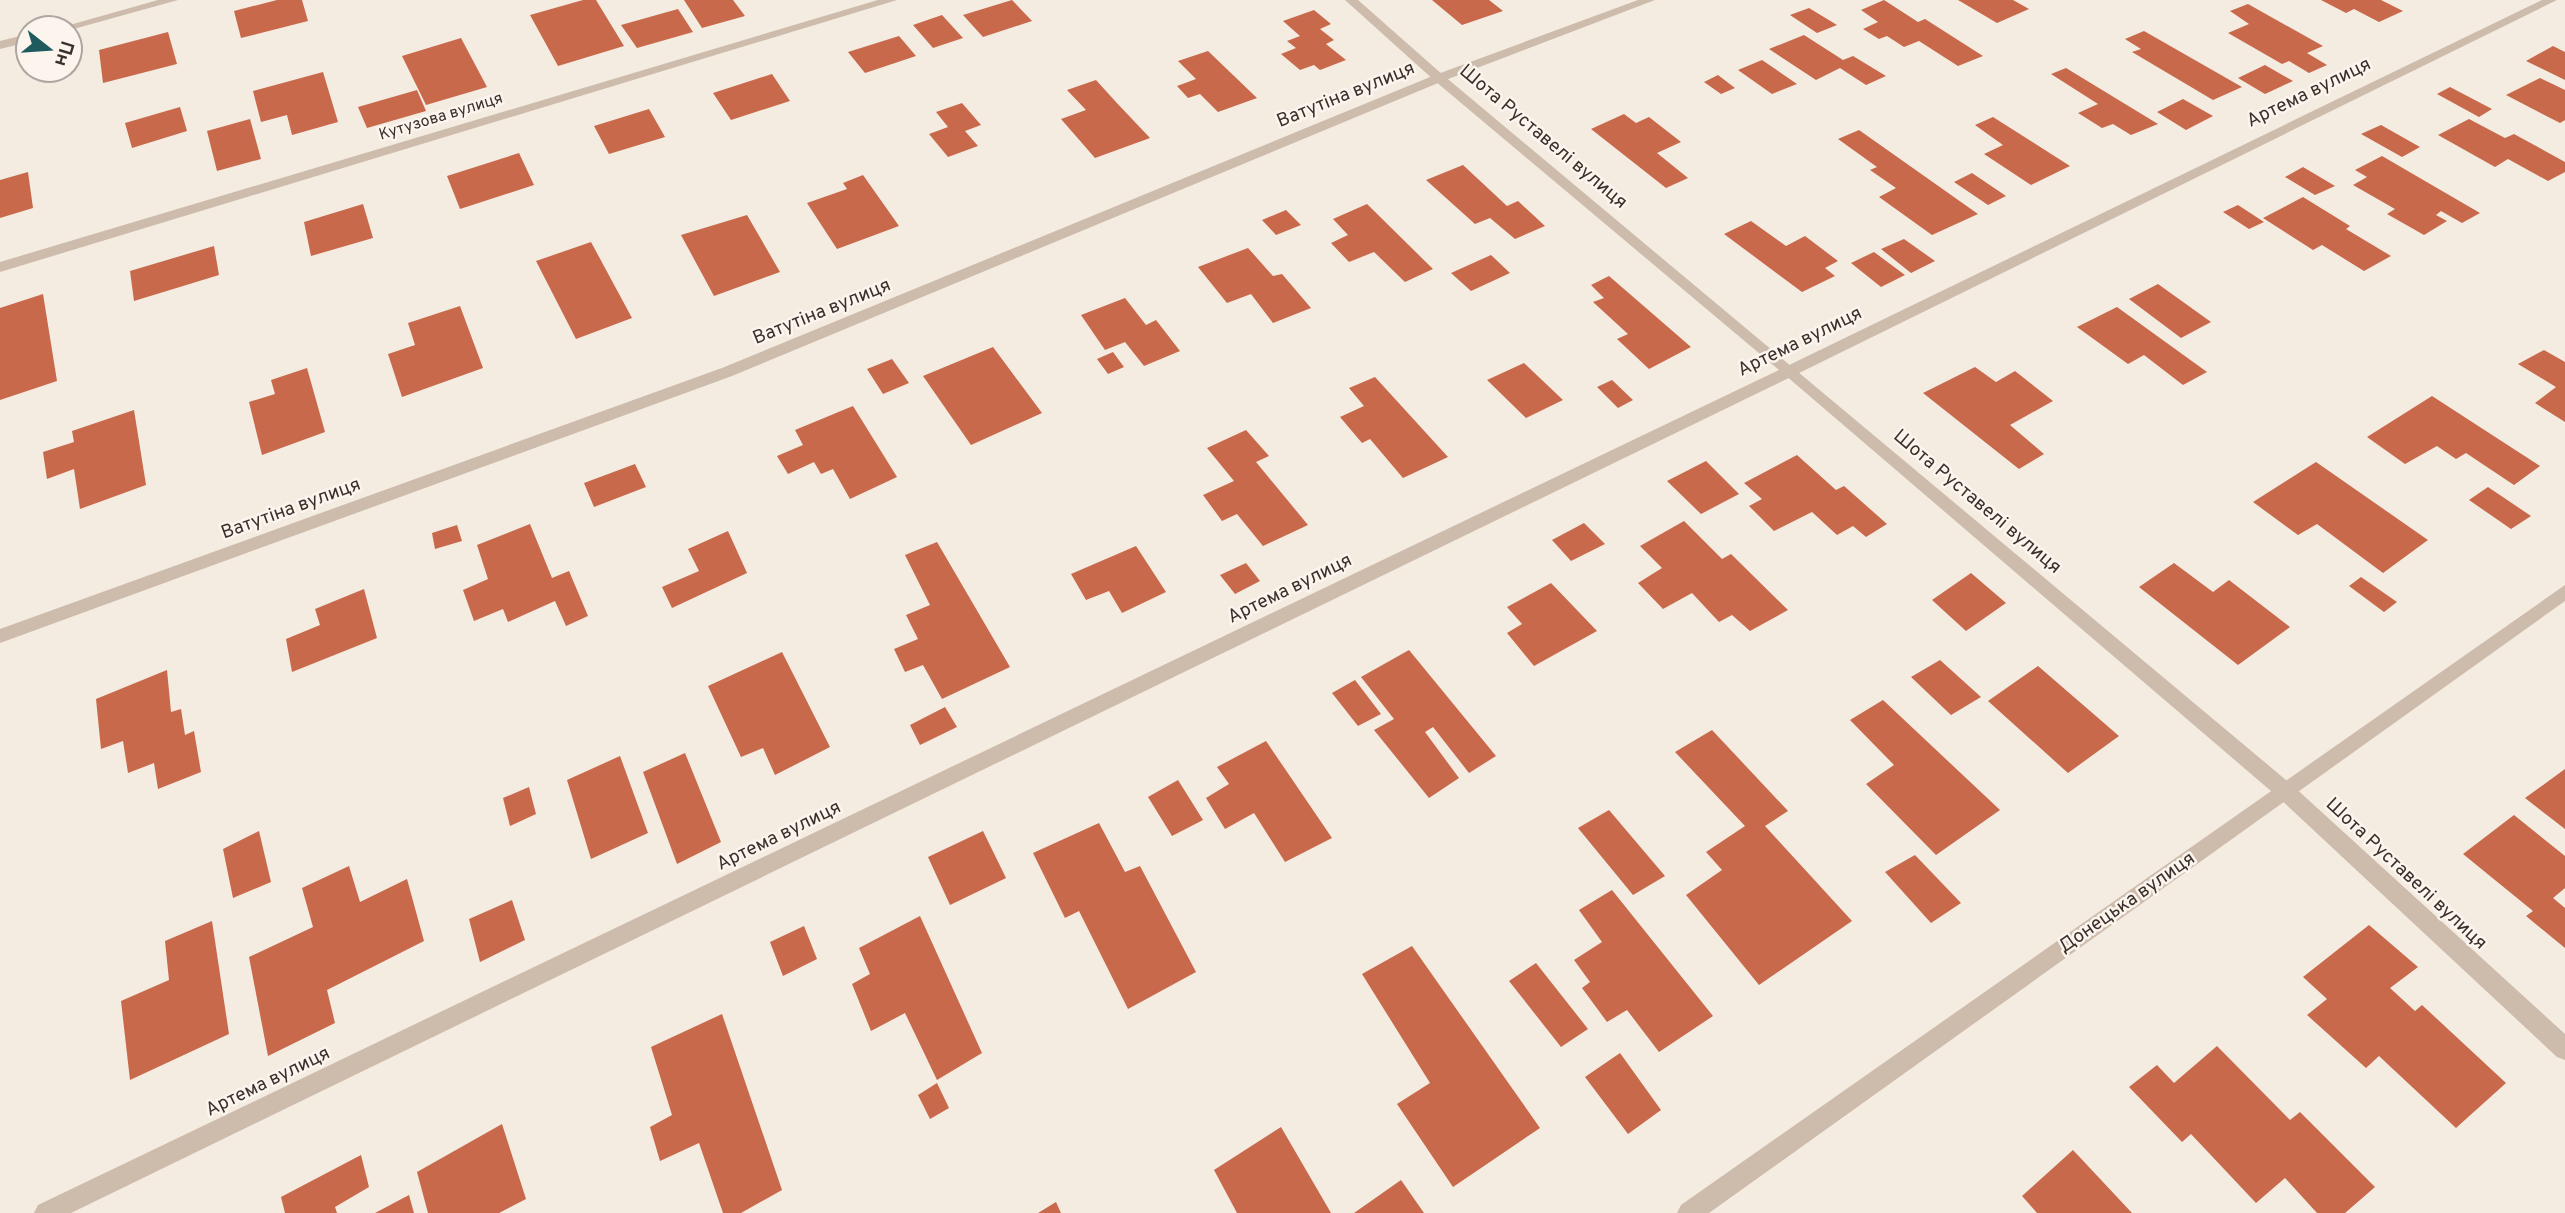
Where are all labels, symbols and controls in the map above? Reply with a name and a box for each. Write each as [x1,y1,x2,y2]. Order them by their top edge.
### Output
north arrow [14,14,84,84]
text: Пн [48,38,79,69]
street label: Артема вулиця [2243,52,2375,134]
street label: Ватутіна вулиця [1273,56,1419,134]
street label: Шота Руставелі вулиця [1454,60,1632,214]
street label: Кутузова вулиця [377,89,505,145]
street label: Ватутіна вулиця [749,273,895,351]
street label: Артема вулиця [1734,301,1866,383]
street label: Шота Руставелі вулиця [1888,425,2066,579]
street label: Ватутіна вулиця [218,473,364,545]
street label: Артема вулиця [1224,548,1356,630]
street label: Шота Руставелі вулиця [2320,793,2492,955]
street label: Артема вулиця [713,795,845,877]
street label: Донецька вулиця [2054,847,2200,959]
street label: Артема вулиця [202,1041,334,1123]

